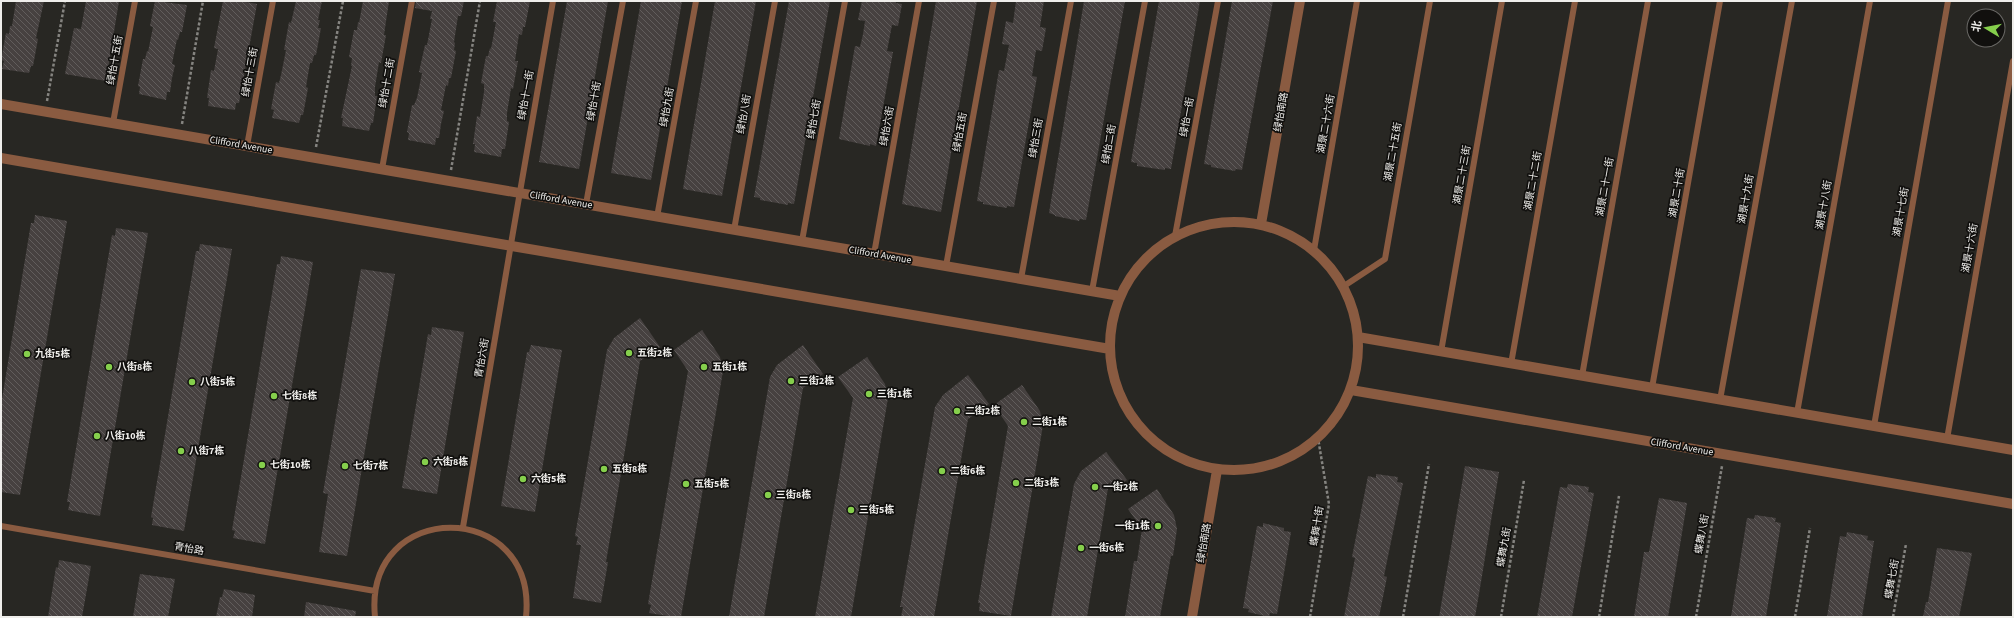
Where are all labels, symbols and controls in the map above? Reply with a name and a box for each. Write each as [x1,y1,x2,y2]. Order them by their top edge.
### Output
north arrow [1966,8,2006,48]
text: 北 [1968,20,1985,33]
street label: 绿怡十五街 [104,34,126,86]
street label: 绿怡十三街 [239,46,261,98]
street label: 绿怡十二街 [376,57,398,109]
street label: 绿怡十一街 [515,69,537,121]
street label: 绿怡十街 [584,80,604,122]
street label: 绿怡九街 [657,86,677,128]
street label: 绿怡南路 [1271,91,1291,133]
street label: 绿怡八街 [734,93,754,135]
street label: 湖景二十六街 [1314,93,1338,155]
street label: 绿怡一街 [1177,96,1197,138]
street label: 绿怡七街 [804,98,824,140]
street label: 绿怡六街 [877,105,897,147]
street label: 绿怡五街 [950,111,970,153]
street label: 绿怡三街 [1026,117,1046,159]
street label: 湖景二十五街 [1381,121,1405,183]
street label: 绿怡二街 [1099,123,1119,165]
street label: Clifford Avenue [208,133,274,157]
street label: 湖景二十三街 [1450,144,1474,206]
street label: 湖景二十二街 [1521,150,1545,212]
street label: 湖景二十一街 [1593,156,1617,218]
street label: 湖景二十街 [1666,167,1688,219]
street label: 湖景十九街 [1735,173,1757,225]
street label: 湖景十八街 [1813,179,1835,231]
street label: 湖景十七街 [1890,186,1912,238]
street label: Clifford Avenue [528,188,594,212]
street label: 湖景十六街 [1959,222,1981,274]
street label: Clifford Avenue [847,243,913,267]
street label: 青怡六街 [472,337,492,379]
place label: 五街2栋 [637,346,672,360]
place label: 九街5栋 [35,347,70,361]
marker: 五街2栋 [624,348,634,358]
marker: 九街5栋 [22,349,32,359]
place label: 八街8栋 [117,360,152,374]
place label: 五街1栋 [712,360,747,374]
marker: 八街8栋 [104,362,114,372]
marker: 五街1栋 [699,362,709,372]
place label: 三街2栋 [799,374,834,388]
place label: 八街5栋 [200,375,235,389]
marker: 三街2栋 [786,376,796,386]
marker: 八街5栋 [187,377,197,387]
place label: 三街1栋 [877,387,912,401]
place label: 七街8栋 [282,389,317,403]
marker: 三街1栋 [864,389,874,399]
marker: 七街8栋 [269,391,279,401]
place label: 二街2栋 [965,404,1000,418]
marker: 二街2栋 [952,406,962,416]
place label: 二街1栋 [1032,415,1067,429]
marker: 二街1栋 [1019,417,1029,427]
place label: 八街10栋 [105,429,146,443]
marker: 八街10栋 [92,431,102,441]
street label: Clifford Avenue [1649,435,1715,459]
place label: 八街7栋 [189,444,224,458]
marker: 八街7栋 [176,446,186,456]
place label: 六街8栋 [433,455,468,469]
marker: 六街8栋 [420,457,430,467]
place label: 七街10栋 [270,458,311,472]
place label: 七街7栋 [353,459,388,473]
marker: 七街10栋 [257,460,267,470]
marker: 七街7栋 [340,461,350,471]
place label: 五街8栋 [612,462,647,476]
marker: 五街8栋 [599,464,609,474]
place label: 二街6栋 [950,464,985,478]
marker: 二街6栋 [937,466,947,476]
place label: 六街5栋 [531,472,566,486]
marker: 六街5栋 [518,474,528,484]
place label: 二街3栋 [1024,476,1059,490]
place label: 五街5栋 [694,477,729,491]
marker: 二街3栋 [1011,478,1021,488]
marker: 五街5栋 [681,479,691,489]
place label: 一街2栋 [1103,480,1138,494]
marker: 一街2栋 [1090,482,1100,492]
place label: 三街8栋 [776,488,811,502]
marker: 三街8栋 [763,490,773,500]
place label: 三街5栋 [859,503,894,517]
marker: 三街5栋 [846,505,856,515]
street label: 蝶舞十街 [1307,505,1327,547]
street label: 蝶舞八街 [1692,513,1712,555]
place label: 一街1栋 [1115,519,1150,533]
marker: 一街1栋 [1153,521,1163,531]
street label: 绿怡南路 [1194,522,1214,564]
street label: 蝶舞九街 [1494,526,1514,568]
street label: 青怡路 [173,540,205,558]
place label: 一街6栋 [1089,541,1124,555]
marker: 一街6栋 [1076,543,1086,553]
street label: 蝶舞七街 [1882,558,1902,600]

